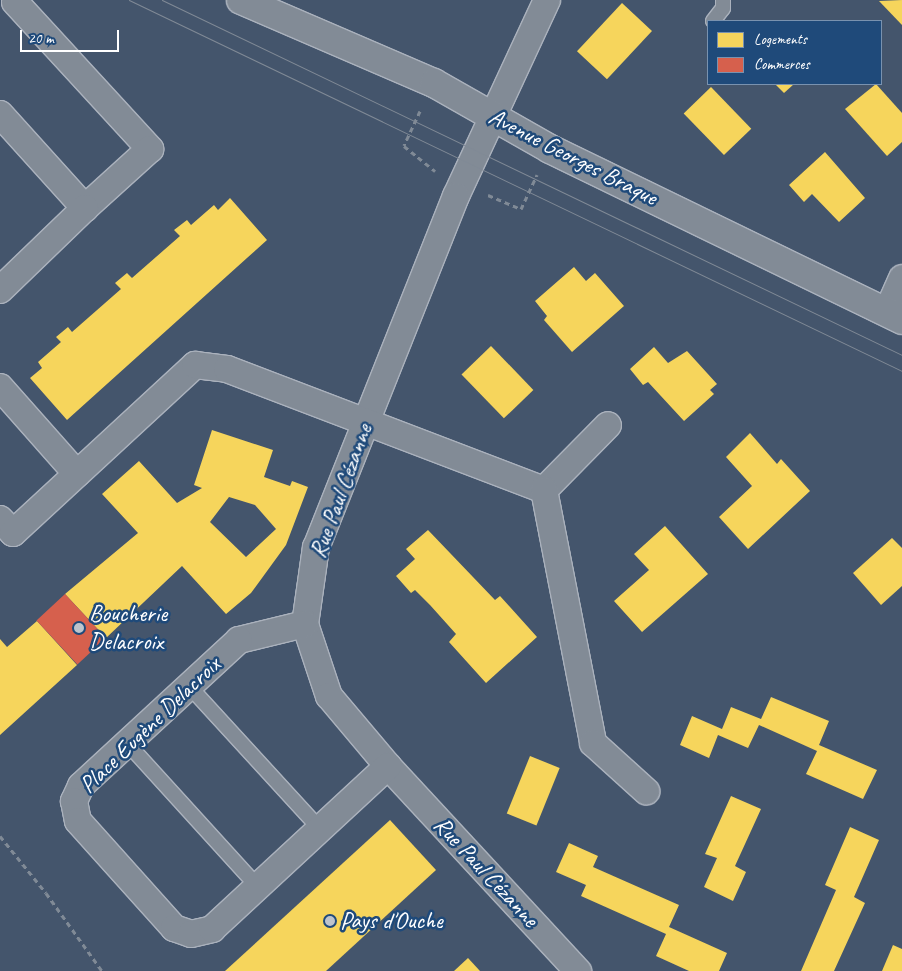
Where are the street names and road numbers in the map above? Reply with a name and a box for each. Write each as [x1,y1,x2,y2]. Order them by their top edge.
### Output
street label: Avenue Georges Braque [484,102,662,212]
street label: Rue Paul Cézanne [303,420,379,562]
street label: Place Eugène Delacroix [74,651,226,799]
street label: Rue Paul Cézanne [428,811,544,933]

